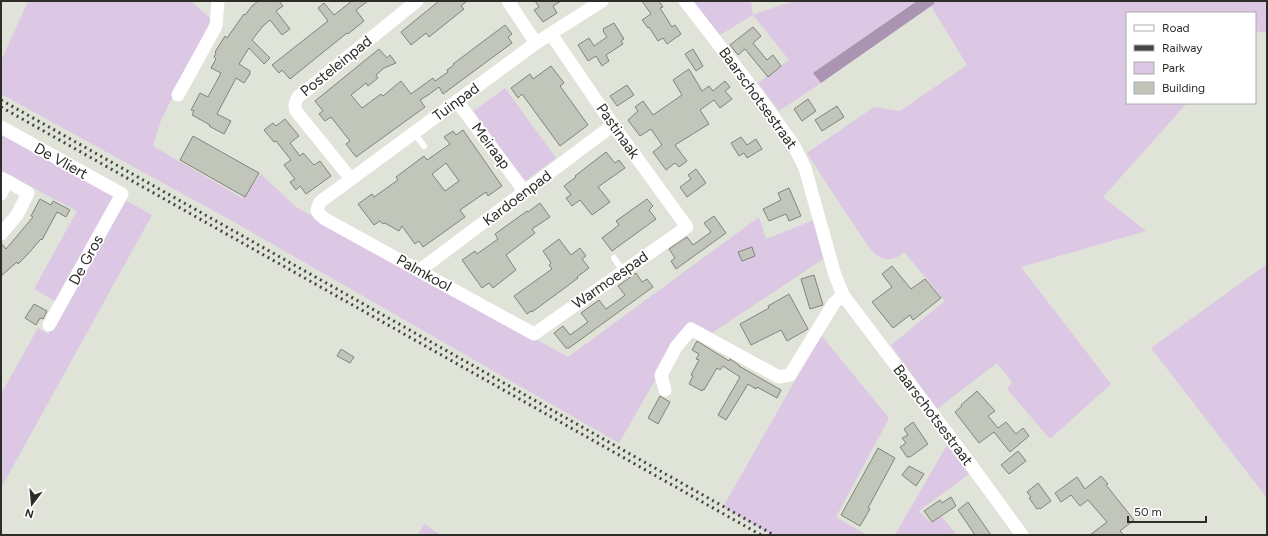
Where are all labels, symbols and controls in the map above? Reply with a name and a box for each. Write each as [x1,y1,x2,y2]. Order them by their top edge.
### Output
legend [1126,12,1256,104]
text: Road [1162,21,1190,35]
street label: Posteleinpad [297,32,375,100]
text: Railway [1162,41,1203,55]
street label: Baarschotsestraat [715,44,801,153]
text: Park [1162,61,1185,75]
street label: Tuinpad [429,79,483,125]
text: Building [1162,81,1205,95]
street label: Pastinaak [592,100,644,163]
street label: Meiraap [468,119,514,173]
street label: De Vliert [31,139,91,183]
street label: Kardoenpad [479,166,555,230]
street label: De Gros [65,232,107,288]
street label: Warmoespad [569,247,651,313]
street label: Palmkool [393,251,455,295]
street label: Baarschotsestraat [889,361,977,469]
north arrow [12,484,52,524]
scale bar [1128,498,1206,524]
text: 50 m [1134,505,1162,519]
text: N [23,506,35,521]

